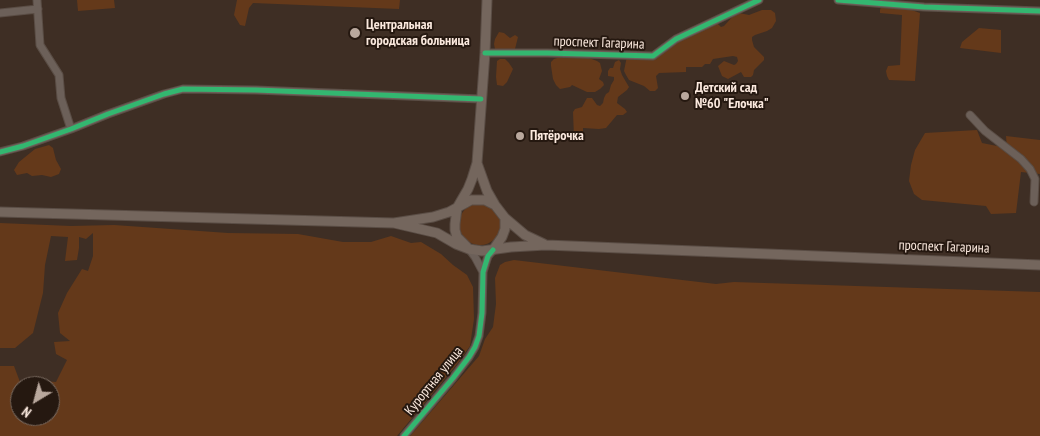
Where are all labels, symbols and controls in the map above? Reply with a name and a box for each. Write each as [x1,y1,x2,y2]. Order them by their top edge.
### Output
place label: Центральная городская больница [366,17,470,49]
marker: Центральная городская больница [348,26,362,40]
street label: проспект Гагарина [553,33,645,53]
place label: Детский сад №60 "Елочка" [695,80,769,112]
marker: Детский сад №60 "Елочка" [679,90,691,102]
place label: Пятёрочка [530,128,584,144]
marker: Пятёрочка [514,130,526,142]
street label: проспект Гагарина [898,237,990,257]
street label: Курортная улица [401,343,467,419]
north arrow [10,376,60,426]
text: N [18,403,35,422]

